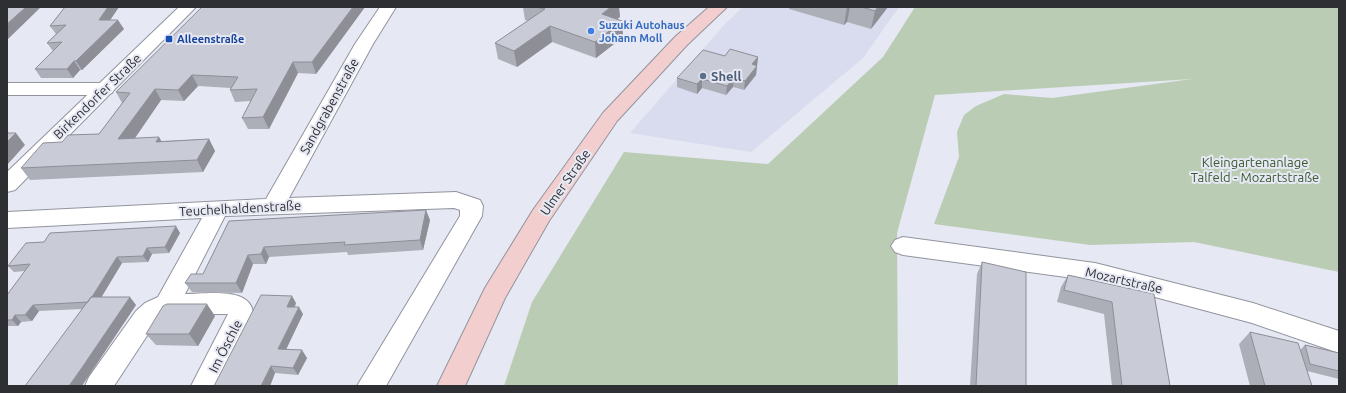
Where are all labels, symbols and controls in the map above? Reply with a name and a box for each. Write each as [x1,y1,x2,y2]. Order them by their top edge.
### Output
place label: Suzuki Autohaus Johann Moll [599,19,685,44]
marker: Suzuki Autohaus Johann Moll [586,26,596,36]
place label: Alleenstraße [177,33,244,45]
marker: Alleenstraße [164,34,174,44]
street label: Birkendorfer Straße [50,51,144,141]
street label: Sandgrabenstraße [297,56,361,156]
place label: Shell [711,69,741,83]
marker: Shell [698,71,708,81]
street label: Ulmer Straße [537,146,593,218]
park label: Kleingartenanlage Talfeld - Mozartstraße [1191,155,1319,184]
street label: Teuchelhaldenstraße [179,198,301,218]
street label: Mozartstraße [1084,264,1164,296]
street label: Im Öschle [205,317,244,375]

